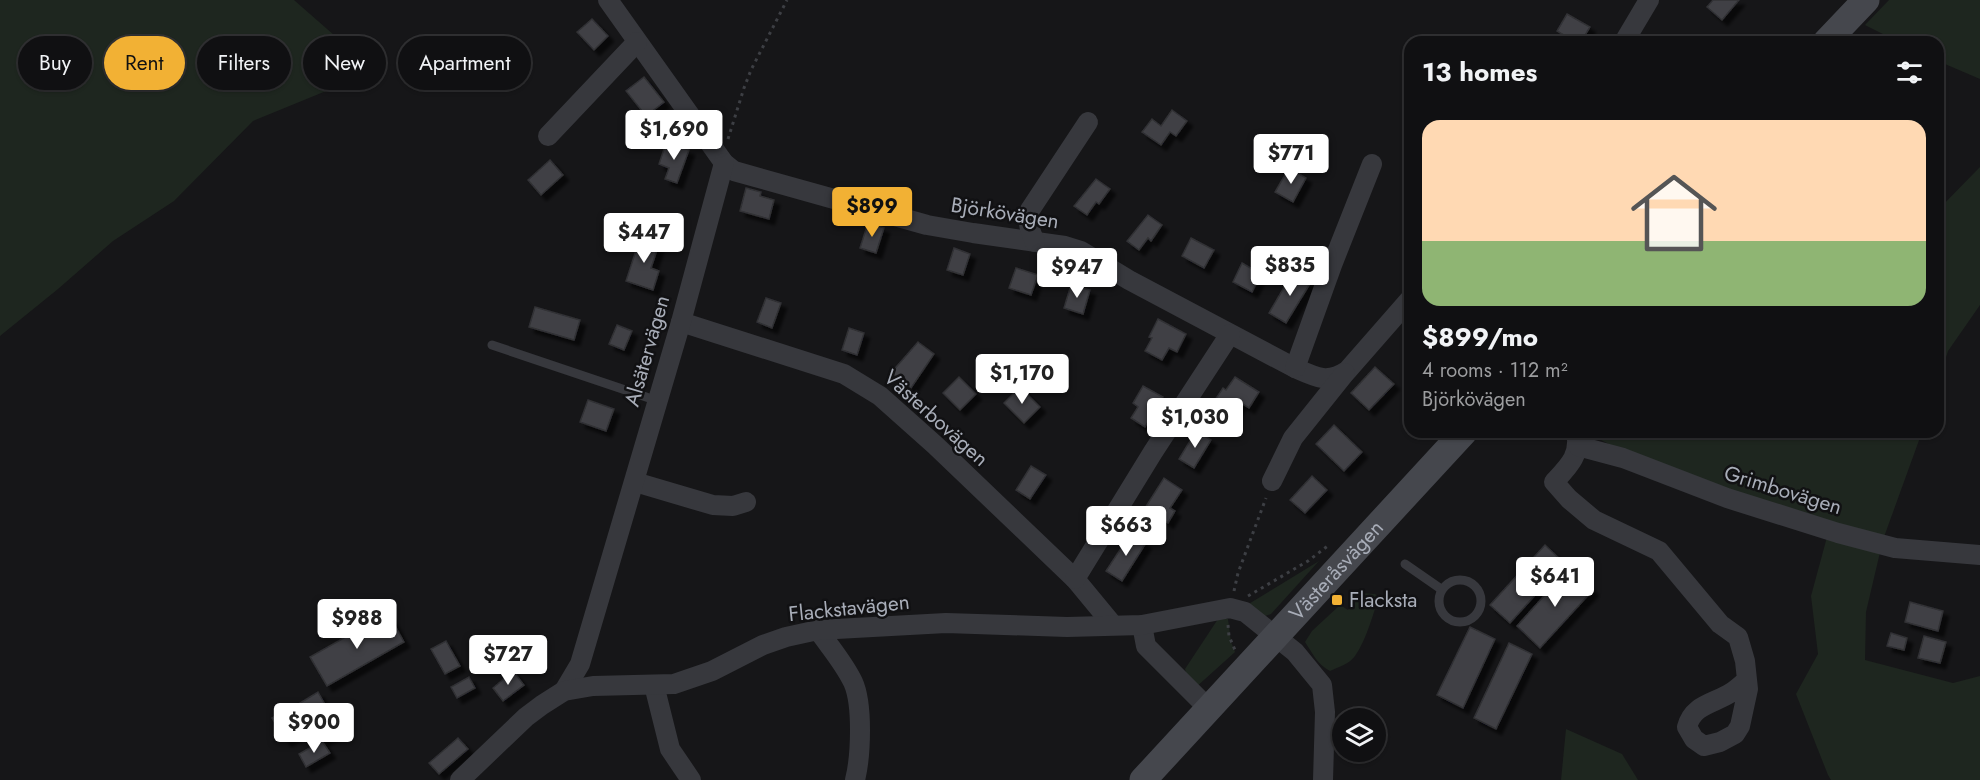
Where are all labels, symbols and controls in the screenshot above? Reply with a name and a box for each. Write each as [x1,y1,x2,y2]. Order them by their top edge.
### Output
chip: Buy [18,36,92,90]
chip: Rent [104,36,185,90]
chip: Filters [197,36,291,90]
chip: New [303,36,386,90]
chip: Apartment [398,36,531,90]
text: 13 homes [1422,53,1537,91]
icon: filters [1893,56,1926,89]
pin: $1,690 [625,110,723,161]
text: $1,690 [639,115,709,144]
pin: $771 [1255,134,1327,185]
text: $771 [1268,139,1314,168]
icon: home [1620,159,1728,267]
pin: $899 [836,187,908,238]
street label: Björkövägen [949,190,1061,236]
text: $899 [846,192,898,221]
pin: $447 [608,213,680,264]
text: $447 [618,218,670,247]
pin: $835 [1254,246,1326,297]
pin: $947 [1041,248,1113,299]
text: $835 [1265,251,1315,280]
text: $947 [1051,253,1103,282]
street label: Alsätervägen [617,292,677,410]
text: $899/mo [1422,318,1538,356]
pin: $1,170 [973,354,1071,405]
text: 4 rooms · 112 m² [1422,356,1568,385]
text: $1,170 [990,359,1054,388]
street label: Västerbovägen [877,363,995,473]
text: Björkövägen [1422,385,1526,414]
pin: $1,030 [1146,398,1244,449]
text: $1,030 [1161,403,1229,432]
street label: Grimbovägen [1720,458,1846,522]
pin: $663 [1090,506,1162,557]
text: $663 [1100,511,1152,540]
street label: Västeråsvägen [1282,514,1390,628]
pin: $641 [1519,557,1591,608]
text: $641 [1530,562,1580,591]
place label: Flacksta [1349,585,1417,615]
street label: Flackstavägen [787,587,911,629]
marker: Flacksta [1330,593,1344,607]
pin: $988 [321,599,393,650]
text: $988 [332,604,382,633]
pin: $727 [472,635,544,686]
text: $727 [483,640,533,669]
pin: $900 [278,703,350,754]
text: $900 [288,708,340,737]
map controls [1332,708,1386,762]
button: layers [1332,708,1386,762]

